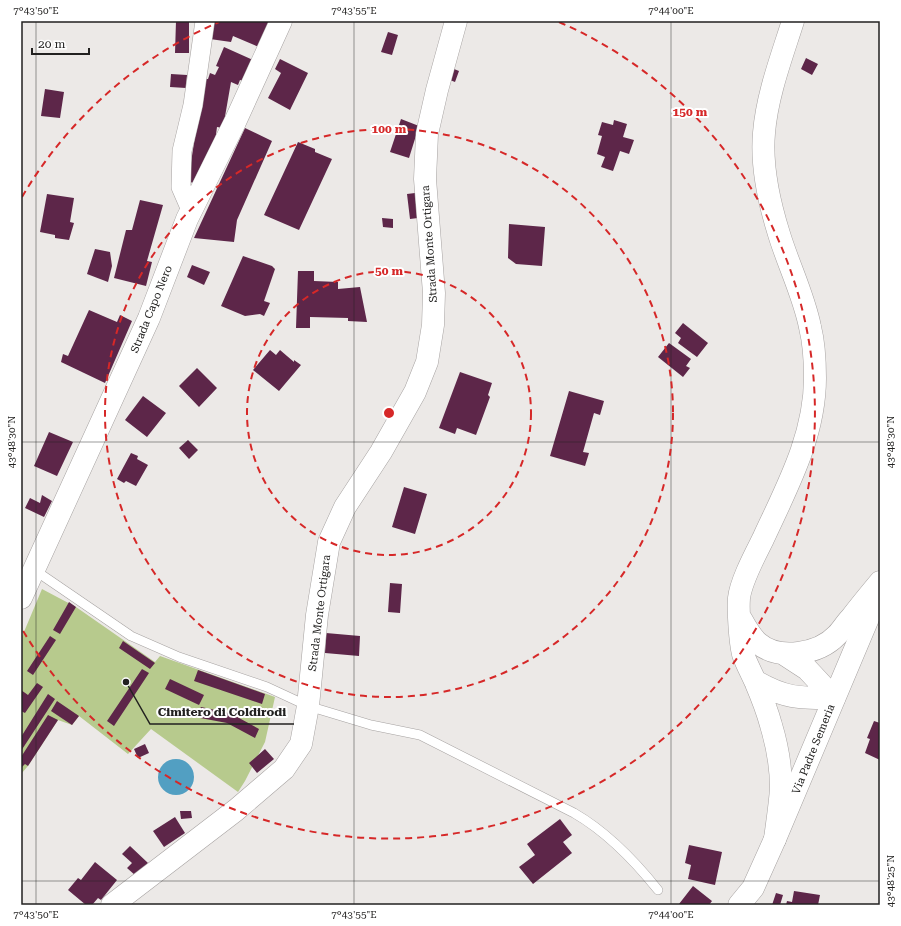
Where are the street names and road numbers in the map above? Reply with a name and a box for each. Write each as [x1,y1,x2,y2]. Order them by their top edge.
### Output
street label: Strada Monte Ortigara [419,185,440,303]
street label: Strada Capo Nero [128,263,175,355]
street label: Strada Monte Ortigara [306,554,333,672]
street label: Via Padre Semeria [789,702,837,796]

